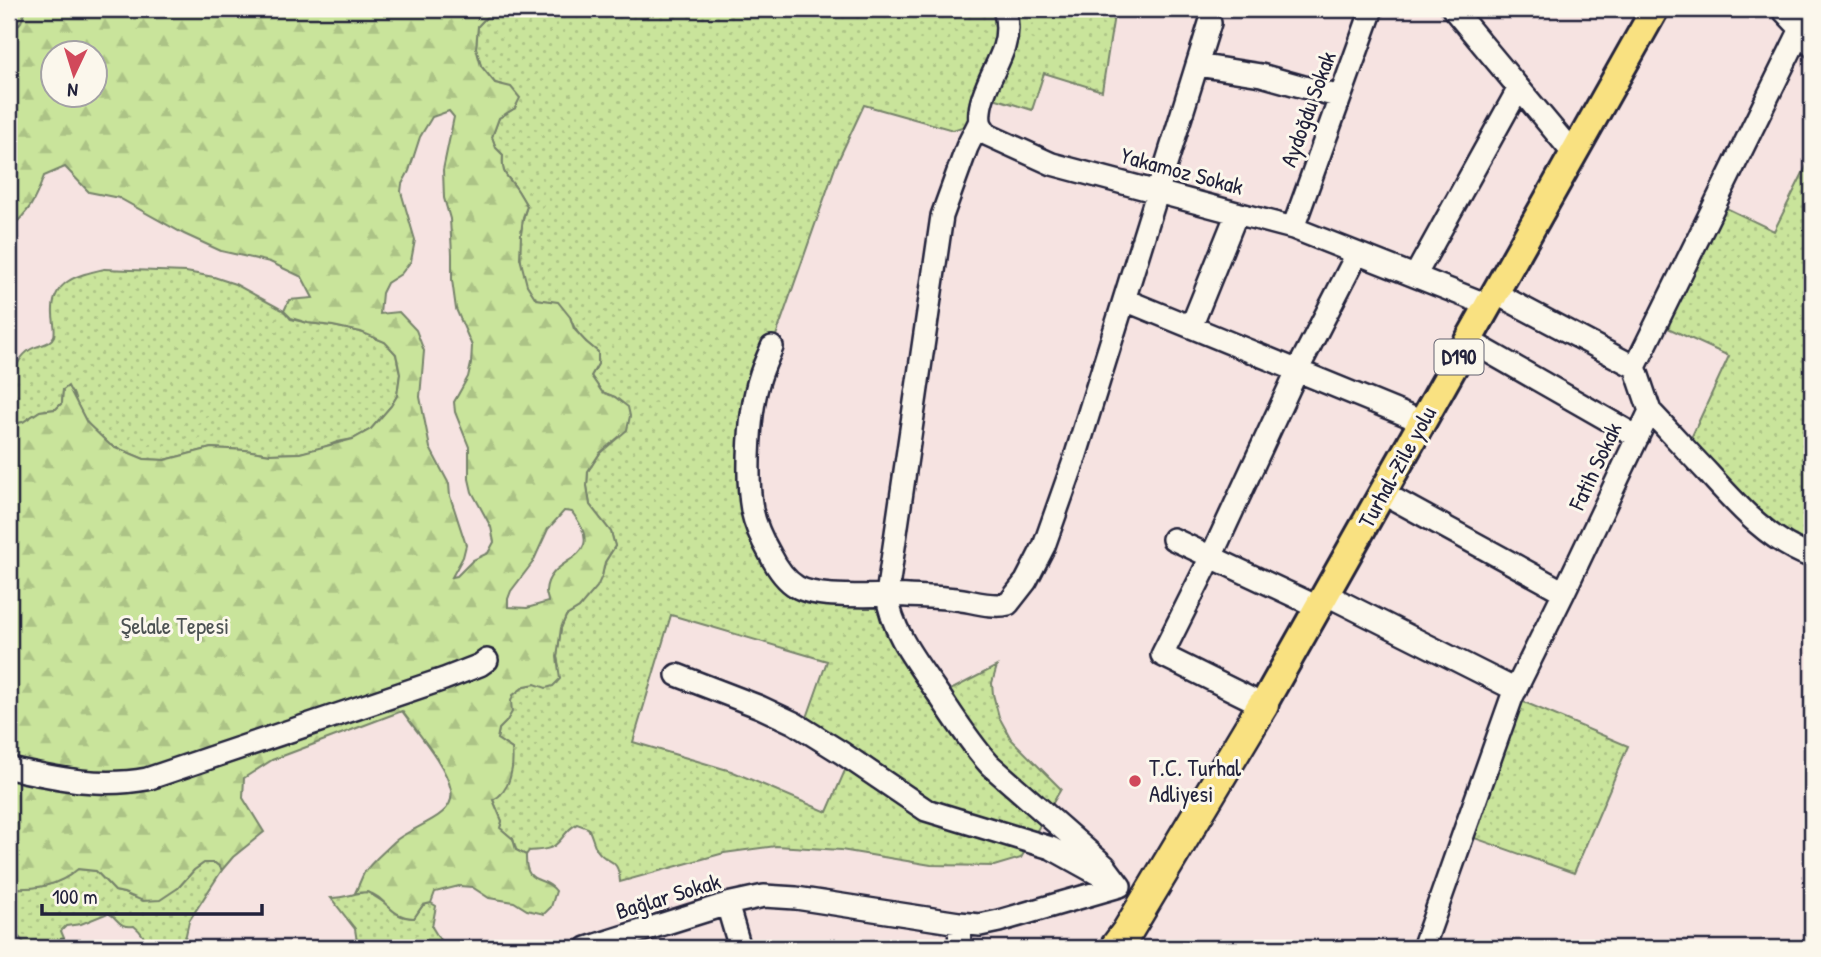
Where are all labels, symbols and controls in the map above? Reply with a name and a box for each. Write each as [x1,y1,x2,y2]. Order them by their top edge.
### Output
north arrow [38,38,108,108]
street label: Aydoğdu Sokak [1272,46,1343,171]
text: N [67,78,79,104]
street label: Yakamoz Sokak [1117,139,1247,202]
road number: D190 [1434,340,1484,374]
street label: Turhal-Zile yolu [1350,400,1443,533]
street label: Fatih Sokak [1560,416,1629,516]
park label: Şelale Tepesi [121,610,229,641]
place label: T.C. Turhal Adliyesi [1149,752,1242,809]
marker: T.C. Turhal Adliyesi [1127,773,1143,789]
street label: Bağlar Sokak [612,865,725,926]
scale bar [42,873,262,917]
text: 100 m [52,882,98,911]

